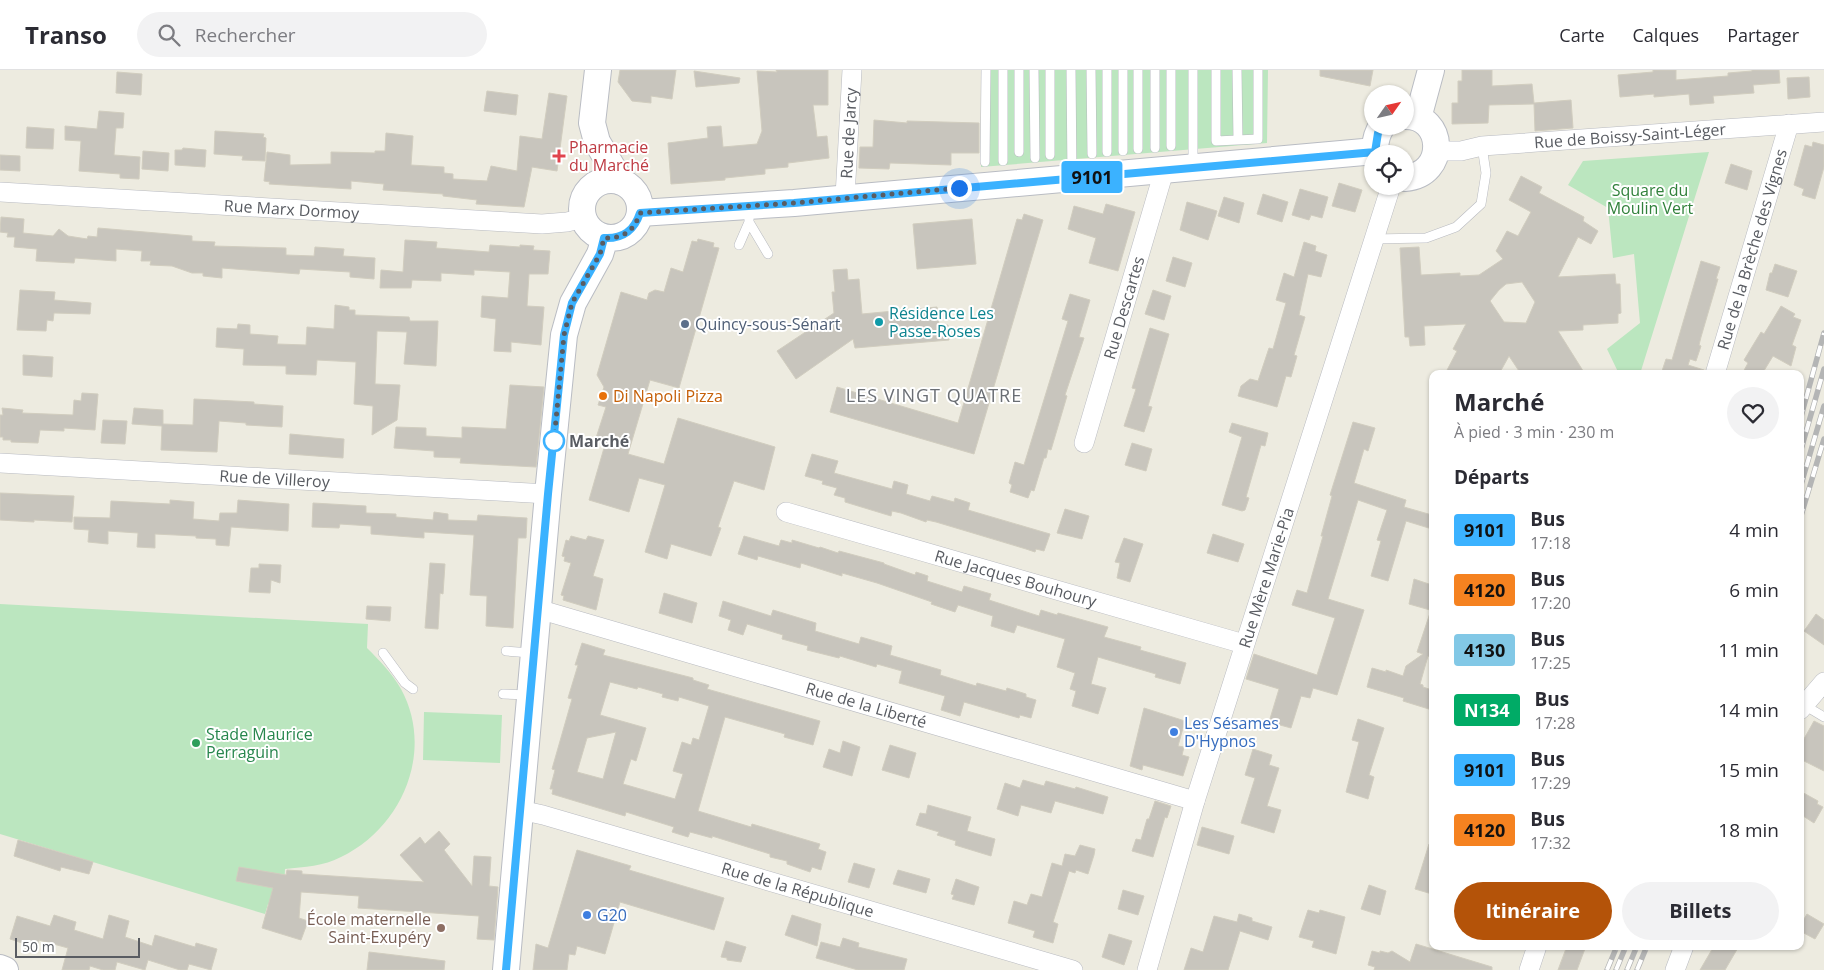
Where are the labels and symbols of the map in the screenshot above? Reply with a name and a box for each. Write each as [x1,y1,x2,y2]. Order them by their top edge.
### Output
north arrow [1364,85,1414,135]
street label: Rue de Jarcy [835,86,862,179]
street label: Rue de Boissy-Saint-Léger [1533,118,1727,153]
place label: Pharmacie du Marché [569,136,649,176]
street label: Rue de la Brèche des Vignes [1712,146,1792,352]
marker: Pharmacie du Marché [553,150,565,162]
line badge: 9101 [1057,161,1127,193]
your location [947,176,972,201]
park label: Square du Moulin Vert [1607,179,1694,219]
street label: Rue Marx Dormoy [223,194,361,224]
street label: Rue Descartes [1098,254,1149,362]
place label: Résidence Les Passe-Roses [889,302,994,342]
place label: Quincy-sous-Sénart [695,313,841,335]
marker: Résidence Les Passe-Roses [873,316,885,328]
marker: Quincy-sous-Sénart [679,318,691,330]
district label: LES VINGT QUATRE [846,383,1022,407]
place label: Di Napoli Pizza [613,385,723,407]
marker: Di Napoli Pizza [597,390,609,402]
marker: Marché [543,430,565,452]
place label: Marché [569,430,629,452]
street label: Rue de Villeroy [219,464,331,493]
street label: Rue Mère Marie-Pia [1233,505,1299,651]
street label: Rue Jacques Bouhoury [932,544,1100,612]
street label: Rue de la Liberté [803,677,929,733]
place label: Les Sésames D'Hypnos [1184,712,1279,752]
place label: Stade Maurice Perraguin [206,723,313,763]
marker: Les Sésames D'Hypnos [1168,726,1180,738]
marker: Stade Maurice Perraguin [190,737,202,749]
street label: Rue de la République [719,857,877,922]
place label: G20 [597,904,627,926]
place label: École maternelle Saint-Exupéry [307,908,432,948]
marker: G20 [581,909,593,921]
marker: École maternelle Saint-Exupéry [435,922,447,934]
scale bar [15,935,140,958]

